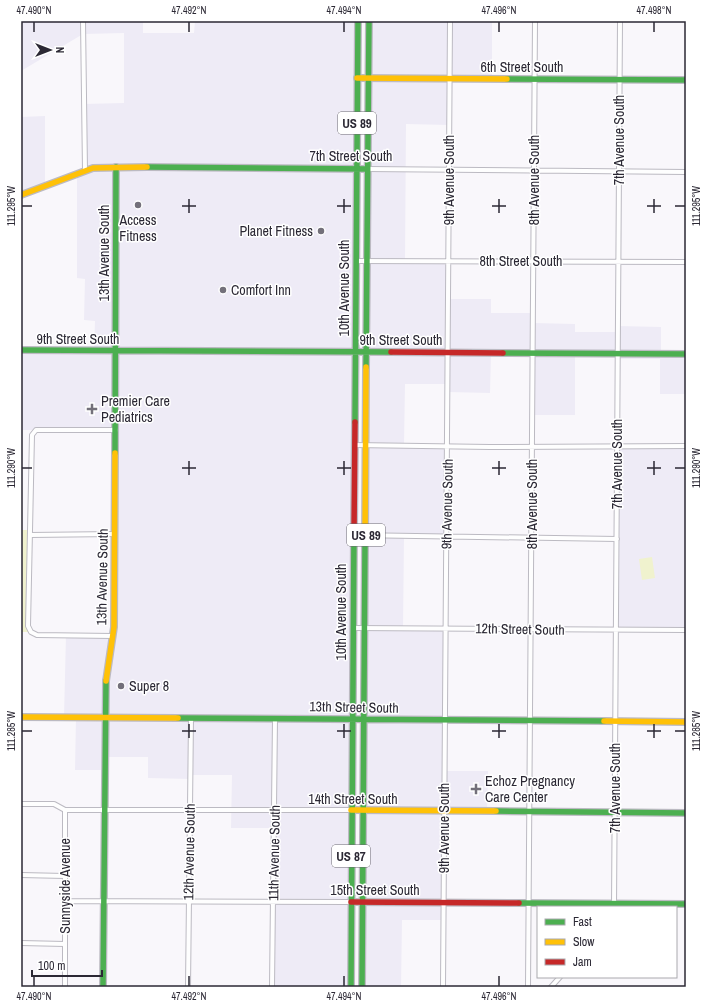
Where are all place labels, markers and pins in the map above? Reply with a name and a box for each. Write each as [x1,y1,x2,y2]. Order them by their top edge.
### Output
marker: Access Fitness [133,200,143,210]
place label: Access Fitness [118,211,157,245]
place label: Planet Fitness [240,222,313,240]
marker: Planet Fitness [316,226,326,236]
place label: Comfort Inn [231,281,291,299]
marker: Comfort Inn [218,285,228,295]
place label: Premier Care Pediatrics [101,392,170,426]
marker: Premier Care Pediatrics [86,403,98,415]
place label: Super 8 [129,677,169,695]
marker: Super 8 [116,681,126,691]
place label: Echoz Pregnancy Care Center [485,772,575,806]
marker: Echoz Pregnancy Care Center [470,783,482,795]

